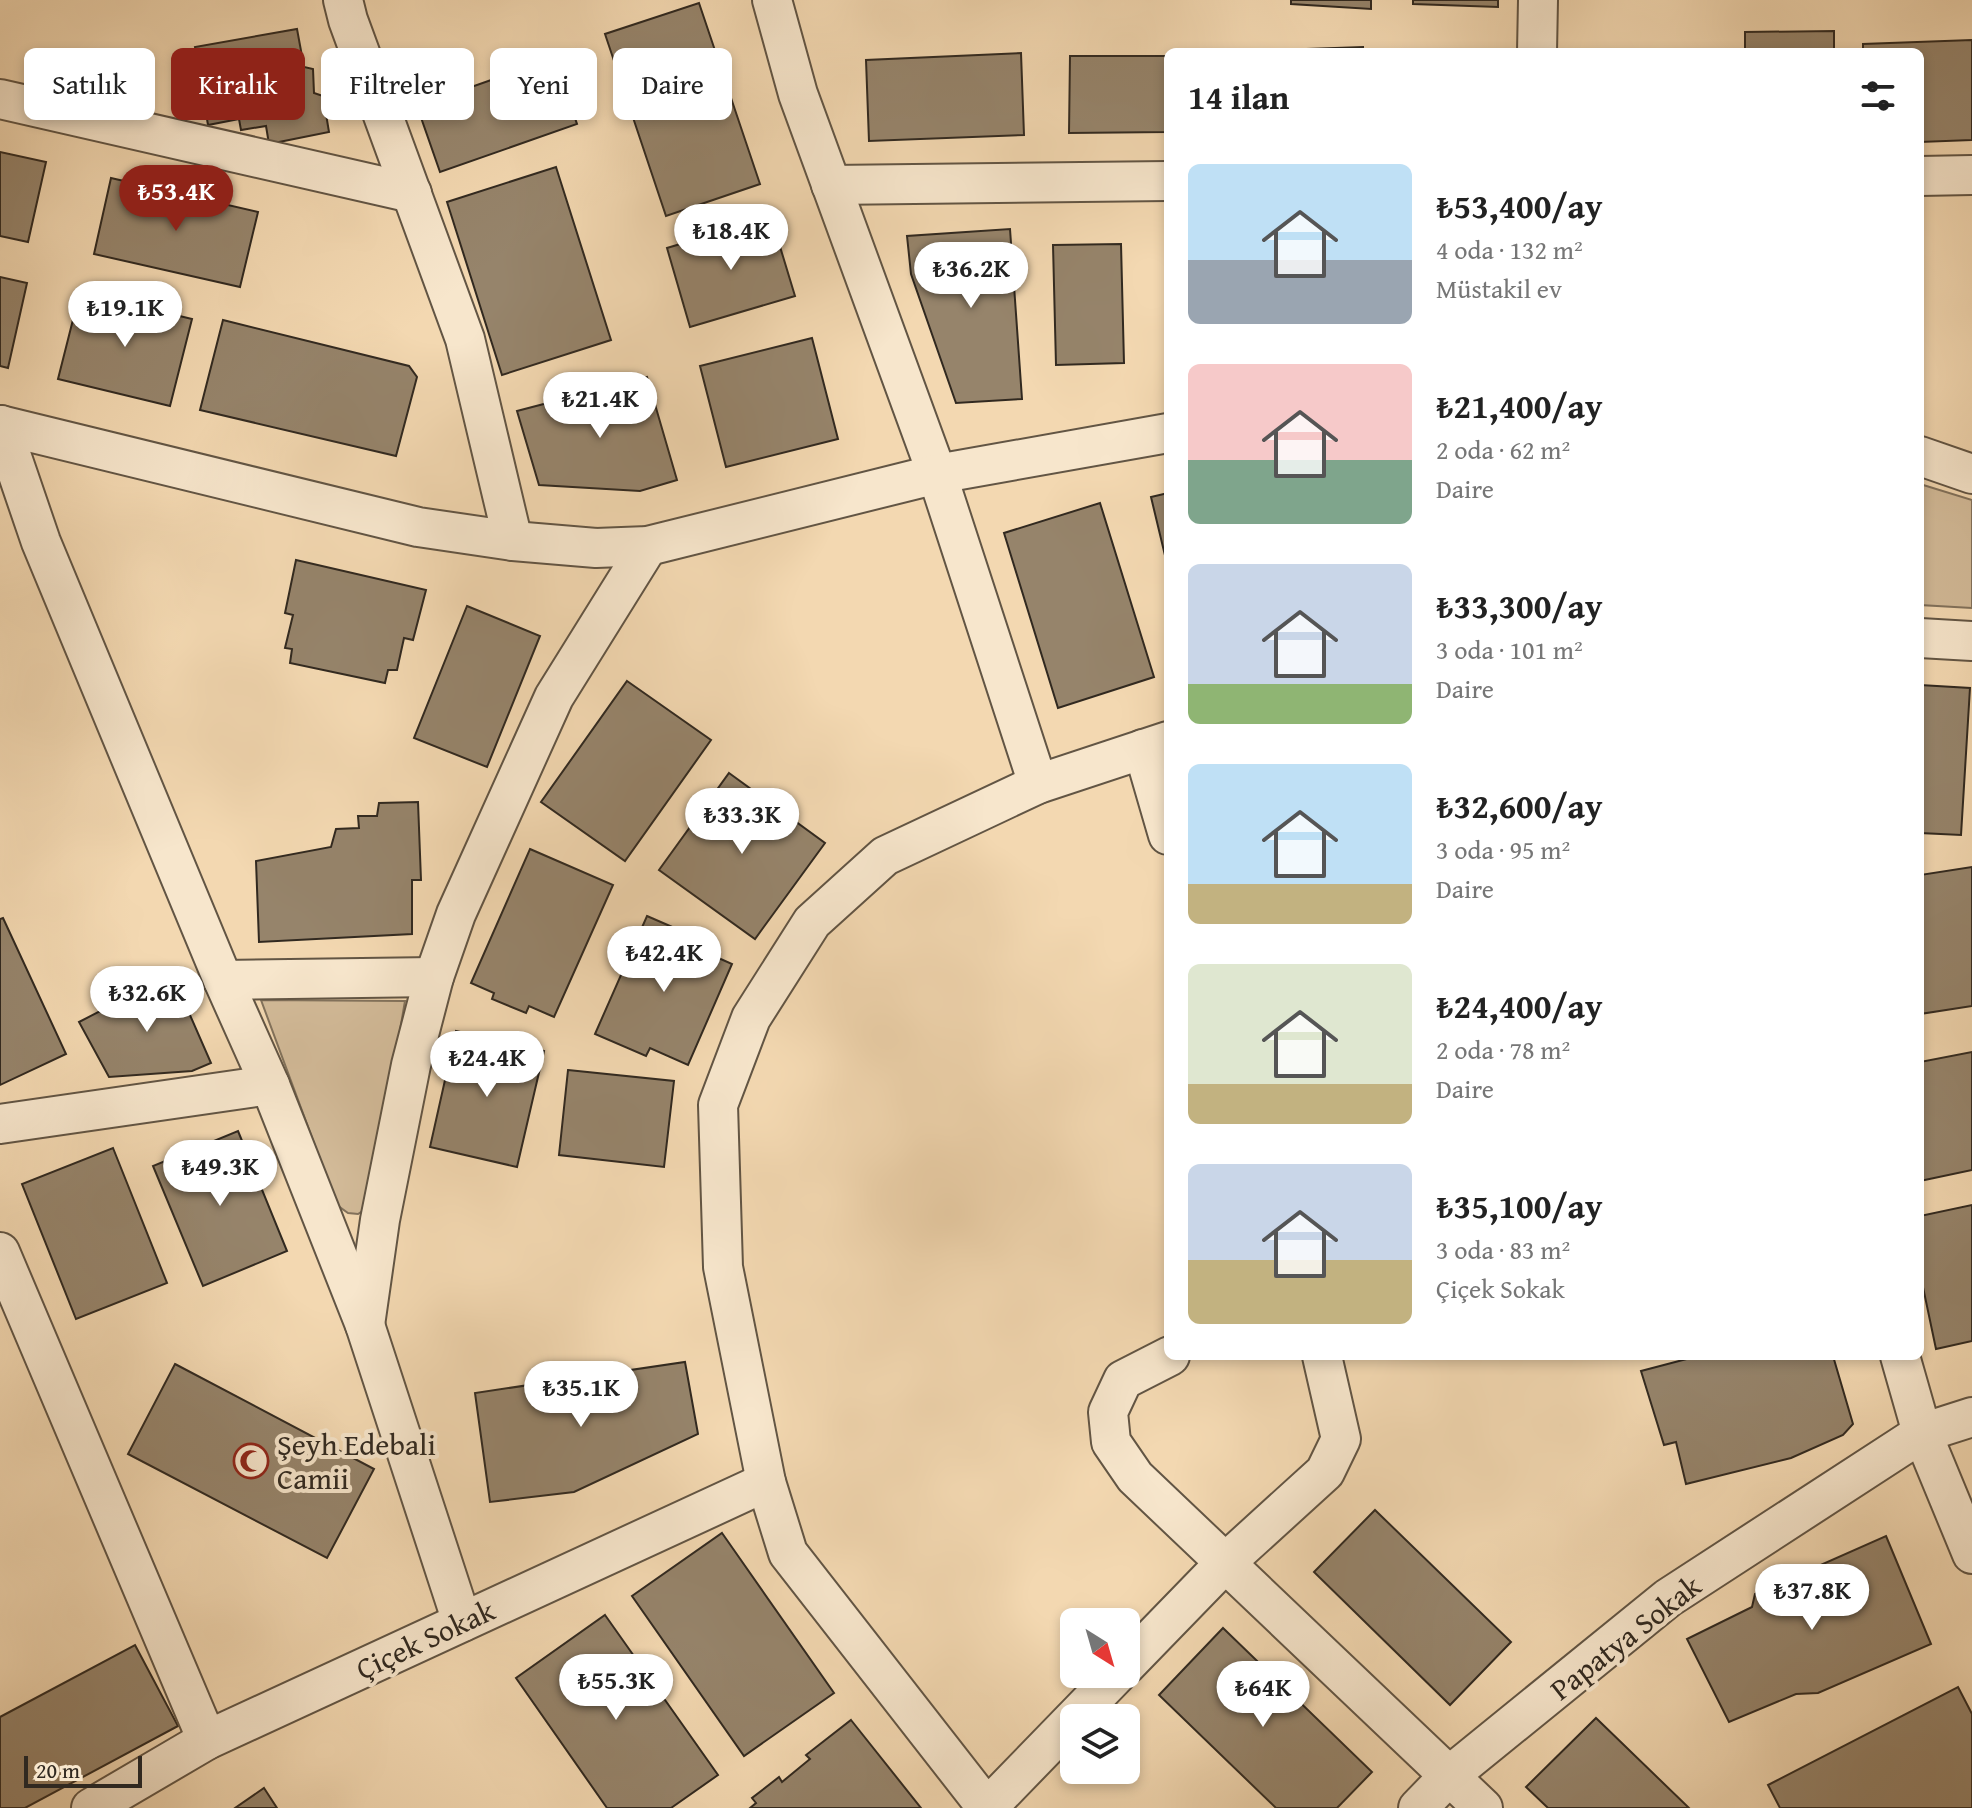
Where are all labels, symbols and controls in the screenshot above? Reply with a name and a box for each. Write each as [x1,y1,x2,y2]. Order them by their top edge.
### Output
chip: Satılık [24,48,155,120]
chip: Kiralık [171,48,305,120]
chip: Filtreler [321,48,474,120]
chip: Yeni [490,48,597,120]
chip: Daire [613,48,732,120]
text: 14 ilan [1188,72,1289,121]
icon: filters [1856,74,1900,118]
pin: ₺53.4K [111,165,241,233]
text: ₺53.4K [137,171,215,210]
text: ₺53,400/ay [1436,181,1602,230]
icon: home [1252,196,1348,292]
pin: ₺18.4K [666,204,796,272]
text: ₺18.4K [692,210,770,249]
text: 4 oda · 132 m² [1436,230,1583,269]
pin: ₺36.2K [906,242,1036,310]
text: ₺36.2K [932,248,1010,287]
text: Müstakil ev [1436,269,1562,308]
pin: ₺19.1K [60,281,190,349]
text: ₺19.1K [86,287,164,326]
pin: ₺21.4K [535,372,665,440]
text: ₺21.4K [561,378,639,417]
text: ₺21,400/ay [1436,381,1602,430]
icon: home [1252,396,1348,492]
text: 2 oda · 62 m² [1436,430,1570,469]
text: Daire [1436,469,1494,508]
text: ₺33,300/ay [1436,581,1602,630]
icon: home [1252,596,1348,692]
text: 3 oda · 101 m² [1436,630,1583,669]
text: Daire [1436,669,1494,708]
text: ₺32,600/ay [1436,781,1602,830]
pin: ₺33.3K [677,788,807,856]
text: ₺33.3K [703,794,781,833]
icon: home [1252,796,1348,892]
text: 3 oda · 95 m² [1436,830,1570,869]
text: Daire [1436,869,1494,908]
pin: ₺42.4K [599,926,729,994]
text: ₺42.4K [625,932,703,971]
pin: ₺32.6K [82,966,212,1034]
text: ₺32.6K [108,972,186,1011]
text: ₺24,400/ay [1436,981,1602,1030]
icon: home [1252,996,1348,1092]
text: 2 oda · 78 m² [1436,1030,1570,1069]
pin: ₺24.4K [422,1031,552,1099]
text: ₺24.4K [448,1037,526,1076]
text: Daire [1436,1069,1494,1108]
pin: ₺49.3K [155,1140,285,1208]
text: ₺49.3K [181,1146,259,1185]
text: ₺35,100/ay [1436,1181,1602,1230]
icon: home [1252,1196,1348,1292]
text: 3 oda · 83 m² [1436,1230,1570,1269]
text: Çiçek Sokak [1436,1269,1565,1308]
pin: ₺35.1K [516,1361,646,1429]
text: ₺35.1K [542,1367,620,1406]
place label: Şeyh Edebali Camii [277,1422,436,1500]
mosque icon: Şeyh Edebali Camii [232,1442,270,1480]
street label: Papatya Sokak [1540,1563,1711,1710]
pin: ₺37.8K [1747,1564,1877,1632]
text: ₺37.8K [1773,1570,1851,1609]
street label: Çiçek Sokak [348,1587,502,1690]
north arrow [1060,1608,1140,1688]
map controls [1060,1608,1140,1784]
pin: ₺55.3K [551,1654,681,1722]
text: ₺55.3K [577,1660,655,1699]
pin: ₺64K [1216,1661,1310,1729]
text: ₺64K [1235,1667,1291,1706]
button: layers [1060,1704,1140,1784]
scale bar [24,1752,142,1788]
text: 20 m [36,1754,80,1786]

